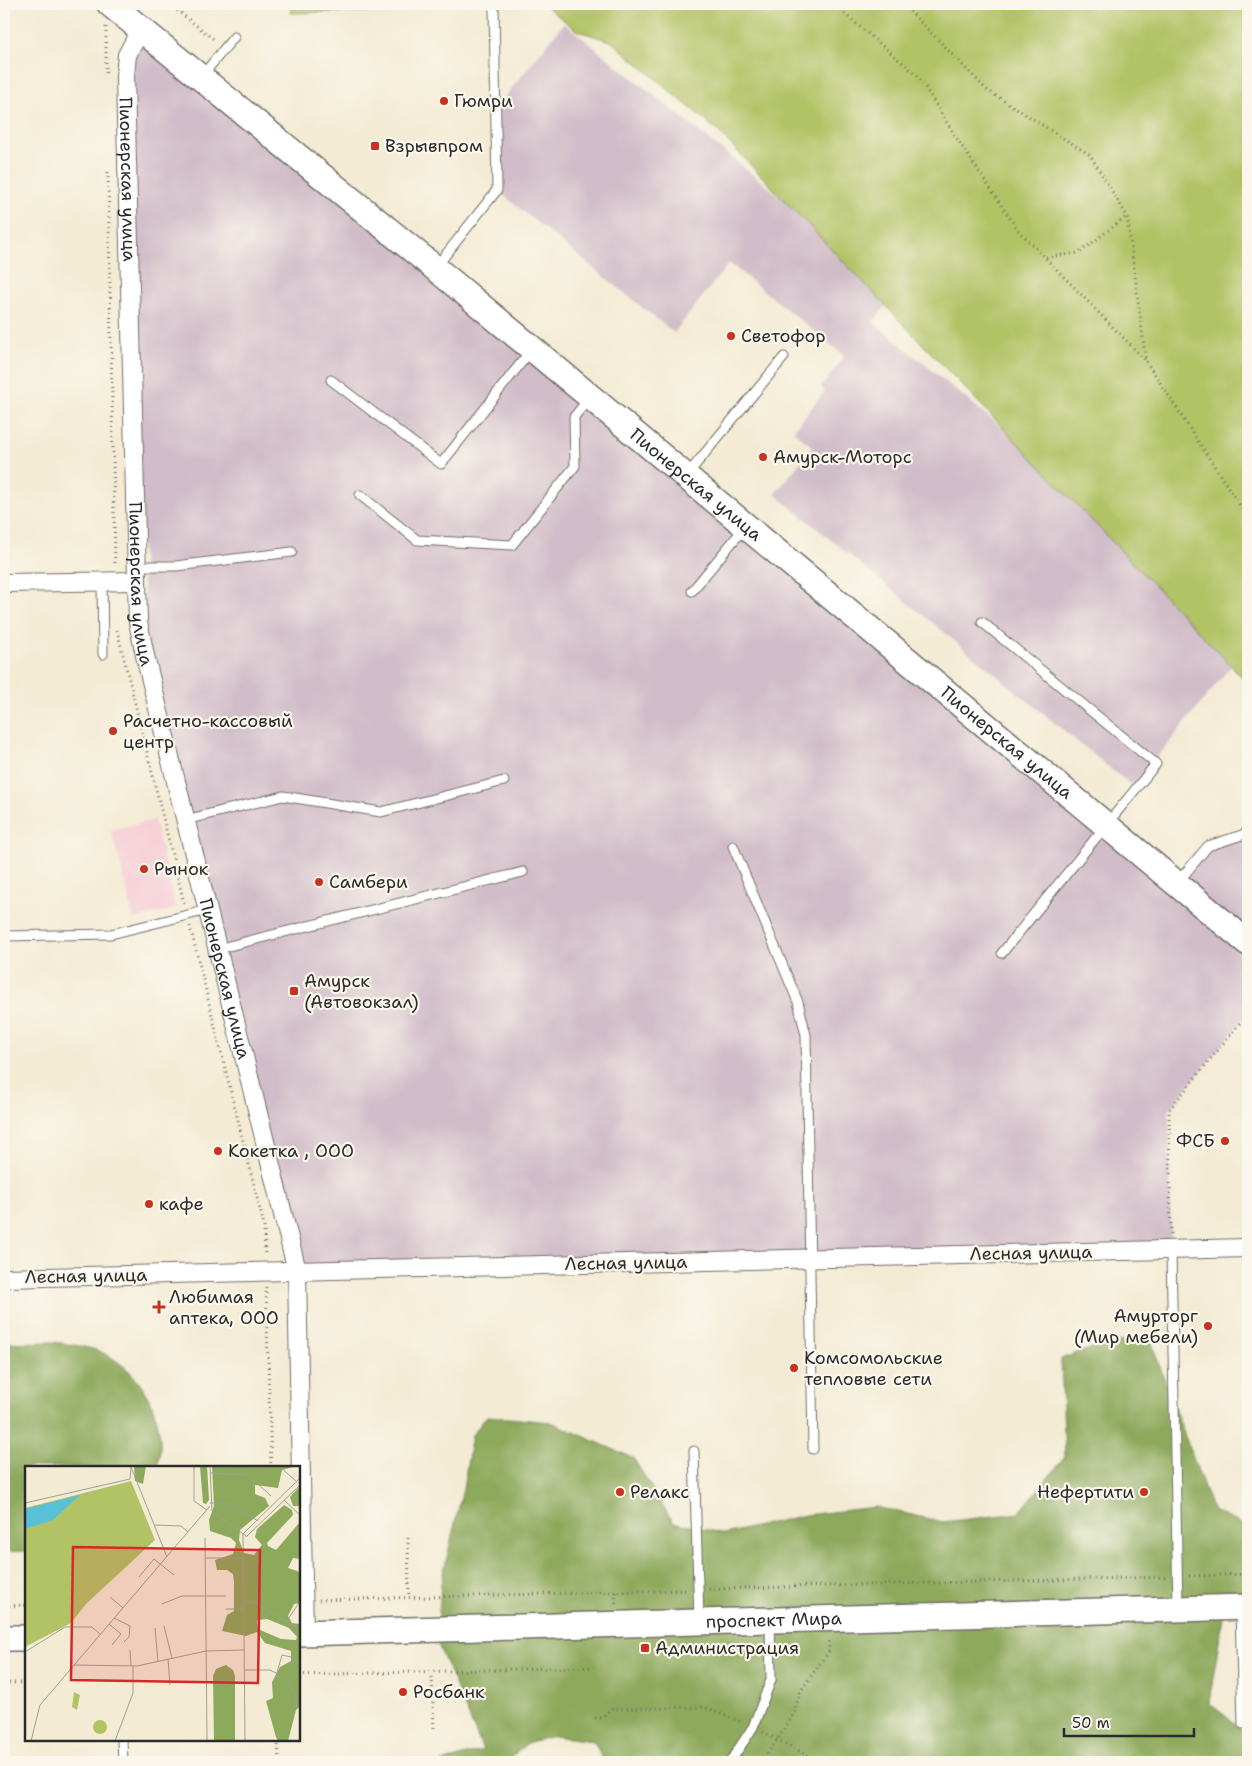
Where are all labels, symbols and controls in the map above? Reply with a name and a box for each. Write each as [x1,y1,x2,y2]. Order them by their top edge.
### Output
place label: Гюмри [454,89,513,113]
marker: Гюмри [438,95,450,107]
street label: Пионерская улица [114,97,141,262]
place label: Взрывпром [385,134,483,158]
marker: Взрывпром [369,140,381,152]
place label: Светофор [741,324,826,348]
marker: Светофор [725,330,737,342]
street label: Пионерская улица [625,423,767,547]
place label: Амурск-Моторс [773,445,912,469]
marker: Амурск-Моторс [757,451,769,463]
street label: Пионерская улица [123,502,159,668]
street label: Пионерская улица [936,681,1078,805]
place label: Расчетно-кассовый центр [123,709,293,754]
marker: Расчетно-кассовый центр [107,725,119,737]
place label: Рынок [154,857,209,881]
marker: Рынок [138,863,150,875]
place label: Самбери [329,870,408,894]
marker: Самбери [313,876,325,888]
street label: Пионерская улица [193,896,256,1062]
place label: Амурск (Автовокзал) [304,969,419,1014]
marker: Амурск (Автовокзал) [288,985,300,997]
place label: ФСБ [1176,1129,1215,1153]
marker: ФСБ [1219,1135,1231,1147]
place label: Кокетка , ООО [228,1139,354,1163]
marker: Кокетка , ООО [212,1145,224,1157]
place label: кафе [159,1192,204,1216]
marker: кафе [143,1198,155,1210]
street label: Лесная улица [969,1240,1093,1266]
street label: Лесная улица [564,1250,688,1276]
street label: Лесная улица [24,1263,148,1289]
place label: Любимая аптека, ООО [169,1285,279,1330]
marker: Любимая аптека, ООО [153,1301,165,1313]
place label: Амурторг (Мир мебели) [1074,1304,1198,1349]
marker: Амурторг (Мир мебели) [1202,1320,1214,1332]
place label: Комсомольские тепловые сети [804,1346,943,1391]
marker: Комсомольские тепловые сети [788,1362,800,1374]
inset map [25,1466,300,1741]
place label: Релакс [630,1480,689,1504]
place label: Нефертити [1037,1480,1134,1504]
marker: Релакс [614,1486,626,1498]
marker: Нефертити [1138,1486,1150,1498]
street label: проспект Мира [706,1606,842,1634]
place label: Администрация [655,1636,799,1660]
marker: Администрация [639,1642,651,1654]
place label: Росбанк [413,1680,485,1704]
marker: Росбанк [397,1686,409,1698]
scale bar [1064,1706,1194,1738]
text: 50 m [1072,1713,1110,1733]

